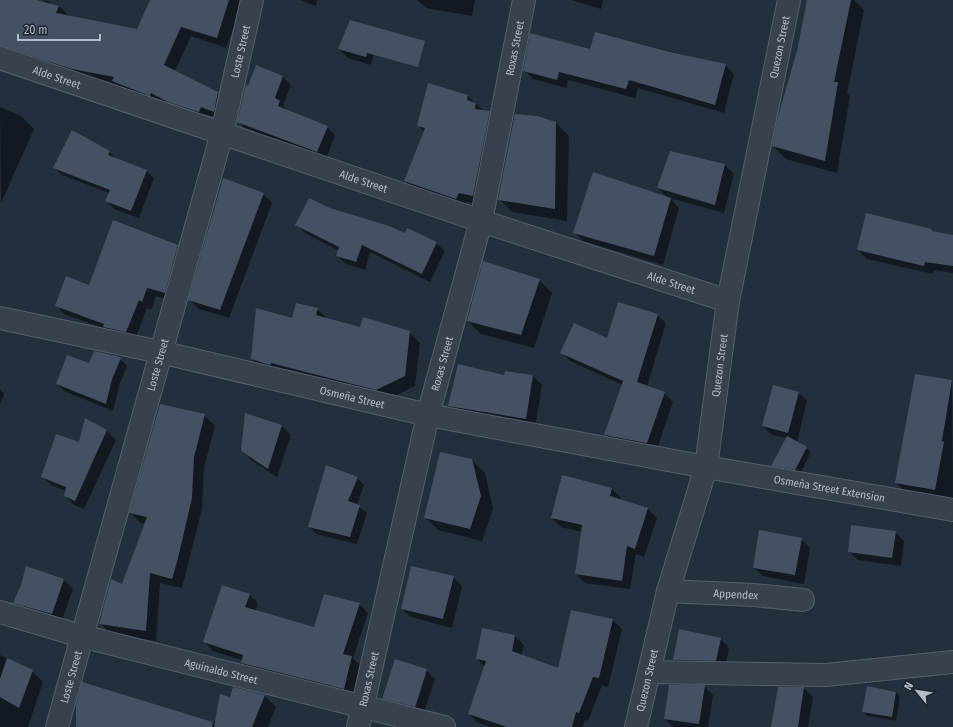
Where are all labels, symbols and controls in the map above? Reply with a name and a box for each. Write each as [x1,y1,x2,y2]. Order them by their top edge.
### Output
street label: Quezon Street [767,14,793,80]
scale bar [18,16,100,42]
street label: Roxas Street [503,19,527,77]
text: 20 m [24,23,48,37]
street label: Loste Street [229,24,253,79]
street label: Alde Street [31,64,83,92]
street label: Alde Street [338,168,390,196]
street label: Alde Street [646,269,697,297]
street label: Quezon Street [709,333,731,398]
street label: Roxas Street [429,335,456,392]
street label: Loste Street [145,337,172,392]
street label: Osmeña Street [318,384,386,412]
street label: Osmeña Street Extension [773,473,886,505]
street label: Appendex [713,587,759,602]
street label: Quezon Street [634,648,661,713]
street label: Loste Street [58,649,85,705]
street label: Roxas Street [357,650,382,708]
street label: Aguinaldo Street [183,656,259,687]
north arrow [897,671,937,711]
text: N [901,680,916,692]

